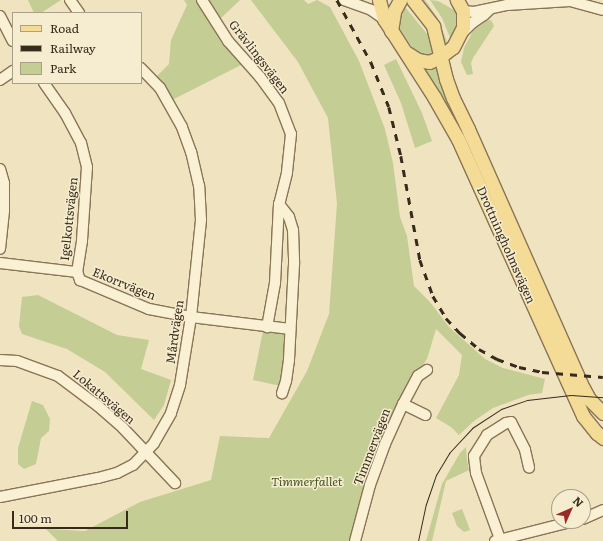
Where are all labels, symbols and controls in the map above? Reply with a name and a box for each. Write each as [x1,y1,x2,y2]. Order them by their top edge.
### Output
legend [12,12,142,84]
street label: Grävlingsvägen [226,17,292,97]
text: Road [50,19,79,37]
text: Railway [50,39,96,57]
text: Park [50,59,76,77]
street label: Igelkottsvägen [57,176,81,262]
street label: Drottningholmsvägen [474,184,538,306]
street label: Ekorrvägen [90,265,158,303]
street label: Mårdvägen [163,299,187,365]
street label: Lokattsvägen [70,367,138,427]
street label: Timmervägen [351,406,393,488]
park label: Timmerfallet [271,475,343,489]
north arrow [551,489,591,529]
text: N [570,492,588,510]
scale bar [14,503,130,529]
text: 100 m [19,509,52,527]

